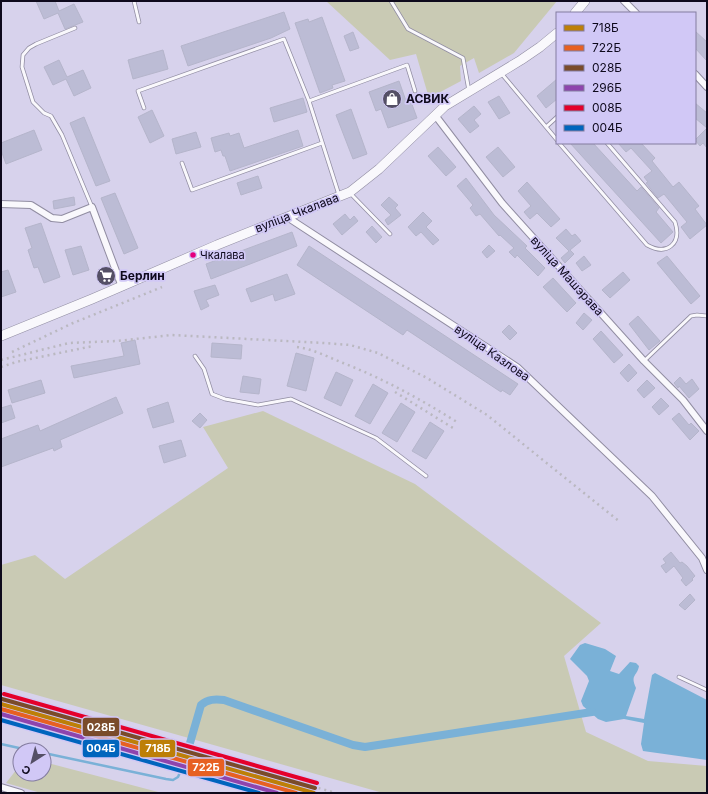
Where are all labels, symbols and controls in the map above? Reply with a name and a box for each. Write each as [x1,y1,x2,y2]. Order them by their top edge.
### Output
legend [556,12,696,144]
text: 718Б [592,20,619,35]
text: 722Б [592,40,621,55]
text: 028Б [592,60,622,75]
text: 296Б [592,80,622,95]
shop icon: АСВИК [381,88,403,110]
place label: АСВИК [406,91,449,106]
text: 008Б [592,100,623,115]
text: 004Б [592,120,623,135]
street label: вуліца Чкалава [253,190,341,235]
street label: вуліца Машэрава [528,233,607,319]
place label: Чкалава [200,248,245,262]
marker: Чкалава [188,250,198,260]
supermarket icon: Берлин [95,265,117,287]
place label: Берлин [120,268,165,283]
street label: вуліца Казлова [452,321,533,384]
line badge: 028Б [82,717,120,737]
text: 028Б [87,720,115,734]
line badge: 004Б [82,739,120,758]
line badge: 718Б [139,739,176,758]
text: 004Б [86,741,116,755]
text: 718Б [145,741,171,755]
north arrow [12,742,52,782]
line badge: 722Б [187,758,225,777]
text: 722Б [192,760,220,774]
text: С [19,762,34,778]

